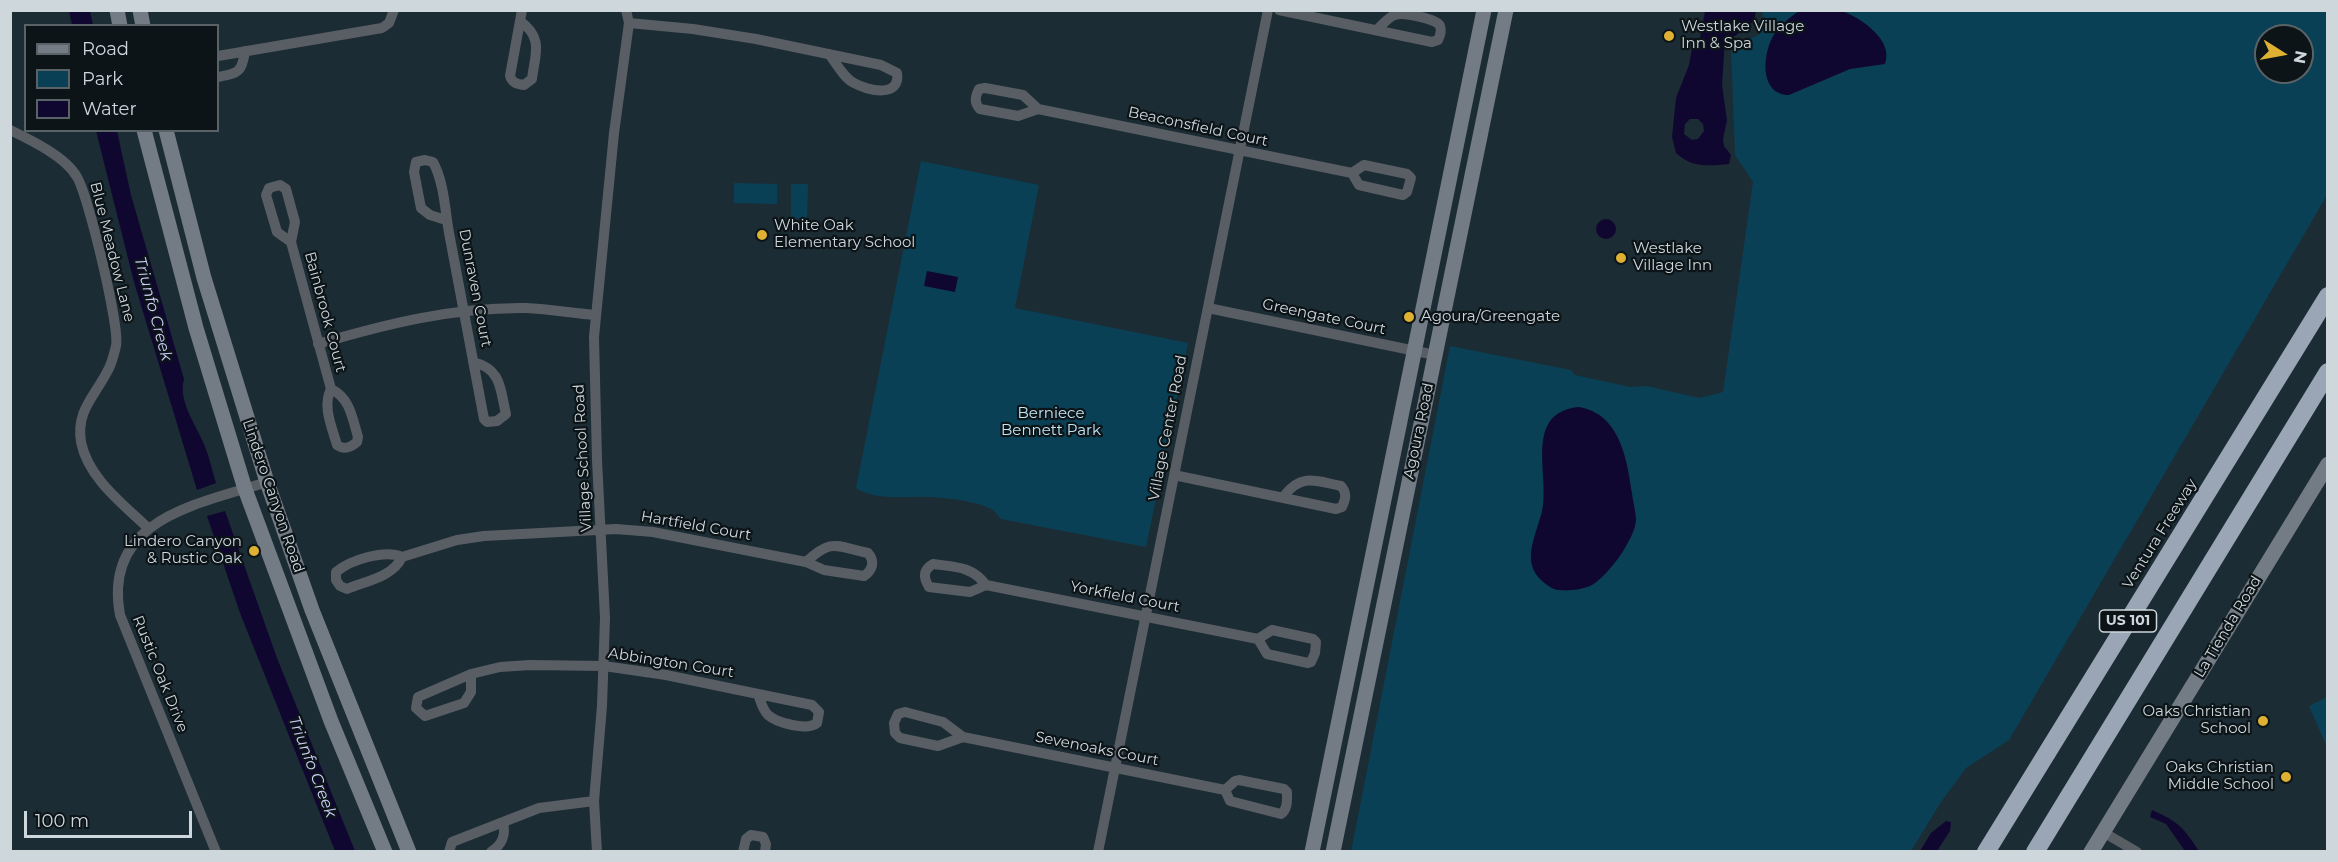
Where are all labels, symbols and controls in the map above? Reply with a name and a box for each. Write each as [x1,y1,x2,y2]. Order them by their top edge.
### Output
place label: Westlake Village Inn & Spa [1681,18,1804,53]
legend [24,24,219,132]
north arrow [2254,24,2314,84]
marker: Westlake Village Inn & Spa [1662,29,1676,43]
text: Road [82,38,129,60]
text: N [2290,49,2311,65]
text: Park [82,68,123,90]
text: Water [82,98,137,120]
street label: Beaconsfield Court [1126,103,1270,151]
street label: Blue Meadow Lane [86,180,138,324]
place label: White Oak Elementary School [774,217,915,252]
street label: Dunraven Court [455,227,495,349]
marker: White Oak Elementary School [755,228,769,242]
place label: Westlake Village Inn [1633,240,1712,275]
street label: Bainbrook Court [300,250,350,374]
marker: Westlake Village Inn [1614,251,1628,265]
water label: Triunfo Creek [130,255,176,363]
street label: Greengate Court [1261,295,1387,339]
place label: Agoura/Greengate [1421,308,1560,326]
marker: Agoura/Greengate [1402,310,1416,324]
street label: Village Center Road [1145,354,1191,502]
street label: Agoura Road [1400,381,1438,481]
street label: Village School Road [570,384,596,532]
park label: Berniece Bennett Park [1001,405,1101,440]
street label: Lindero Canyon Road [238,417,308,575]
street label: Ventura Freeway [2119,476,2201,592]
street label: Hartfield Court [639,507,753,545]
place label: Lindero Canyon & Rustic Oak [124,533,242,568]
marker: Lindero Canyon & Rustic Oak [247,544,261,558]
street label: La Tienda Road [2191,573,2265,681]
street label: Yorkfield Court [1069,578,1181,616]
road number: US 101 [2100,610,2156,632]
street label: Rustic Oak Drive [128,613,192,735]
street label: Abbington Court [607,644,735,682]
place label: Oaks Christian School [2142,703,2251,738]
water label: Triunfo Creek [284,714,340,820]
marker: Oaks Christian School [2256,714,2270,728]
street label: Sevenoaks Court [1034,728,1160,770]
place label: Oaks Christian Middle School [2165,759,2274,794]
marker: Oaks Christian Middle School [2279,770,2293,784]
scale bar [27,799,195,837]
text: 100 m [35,810,89,832]

